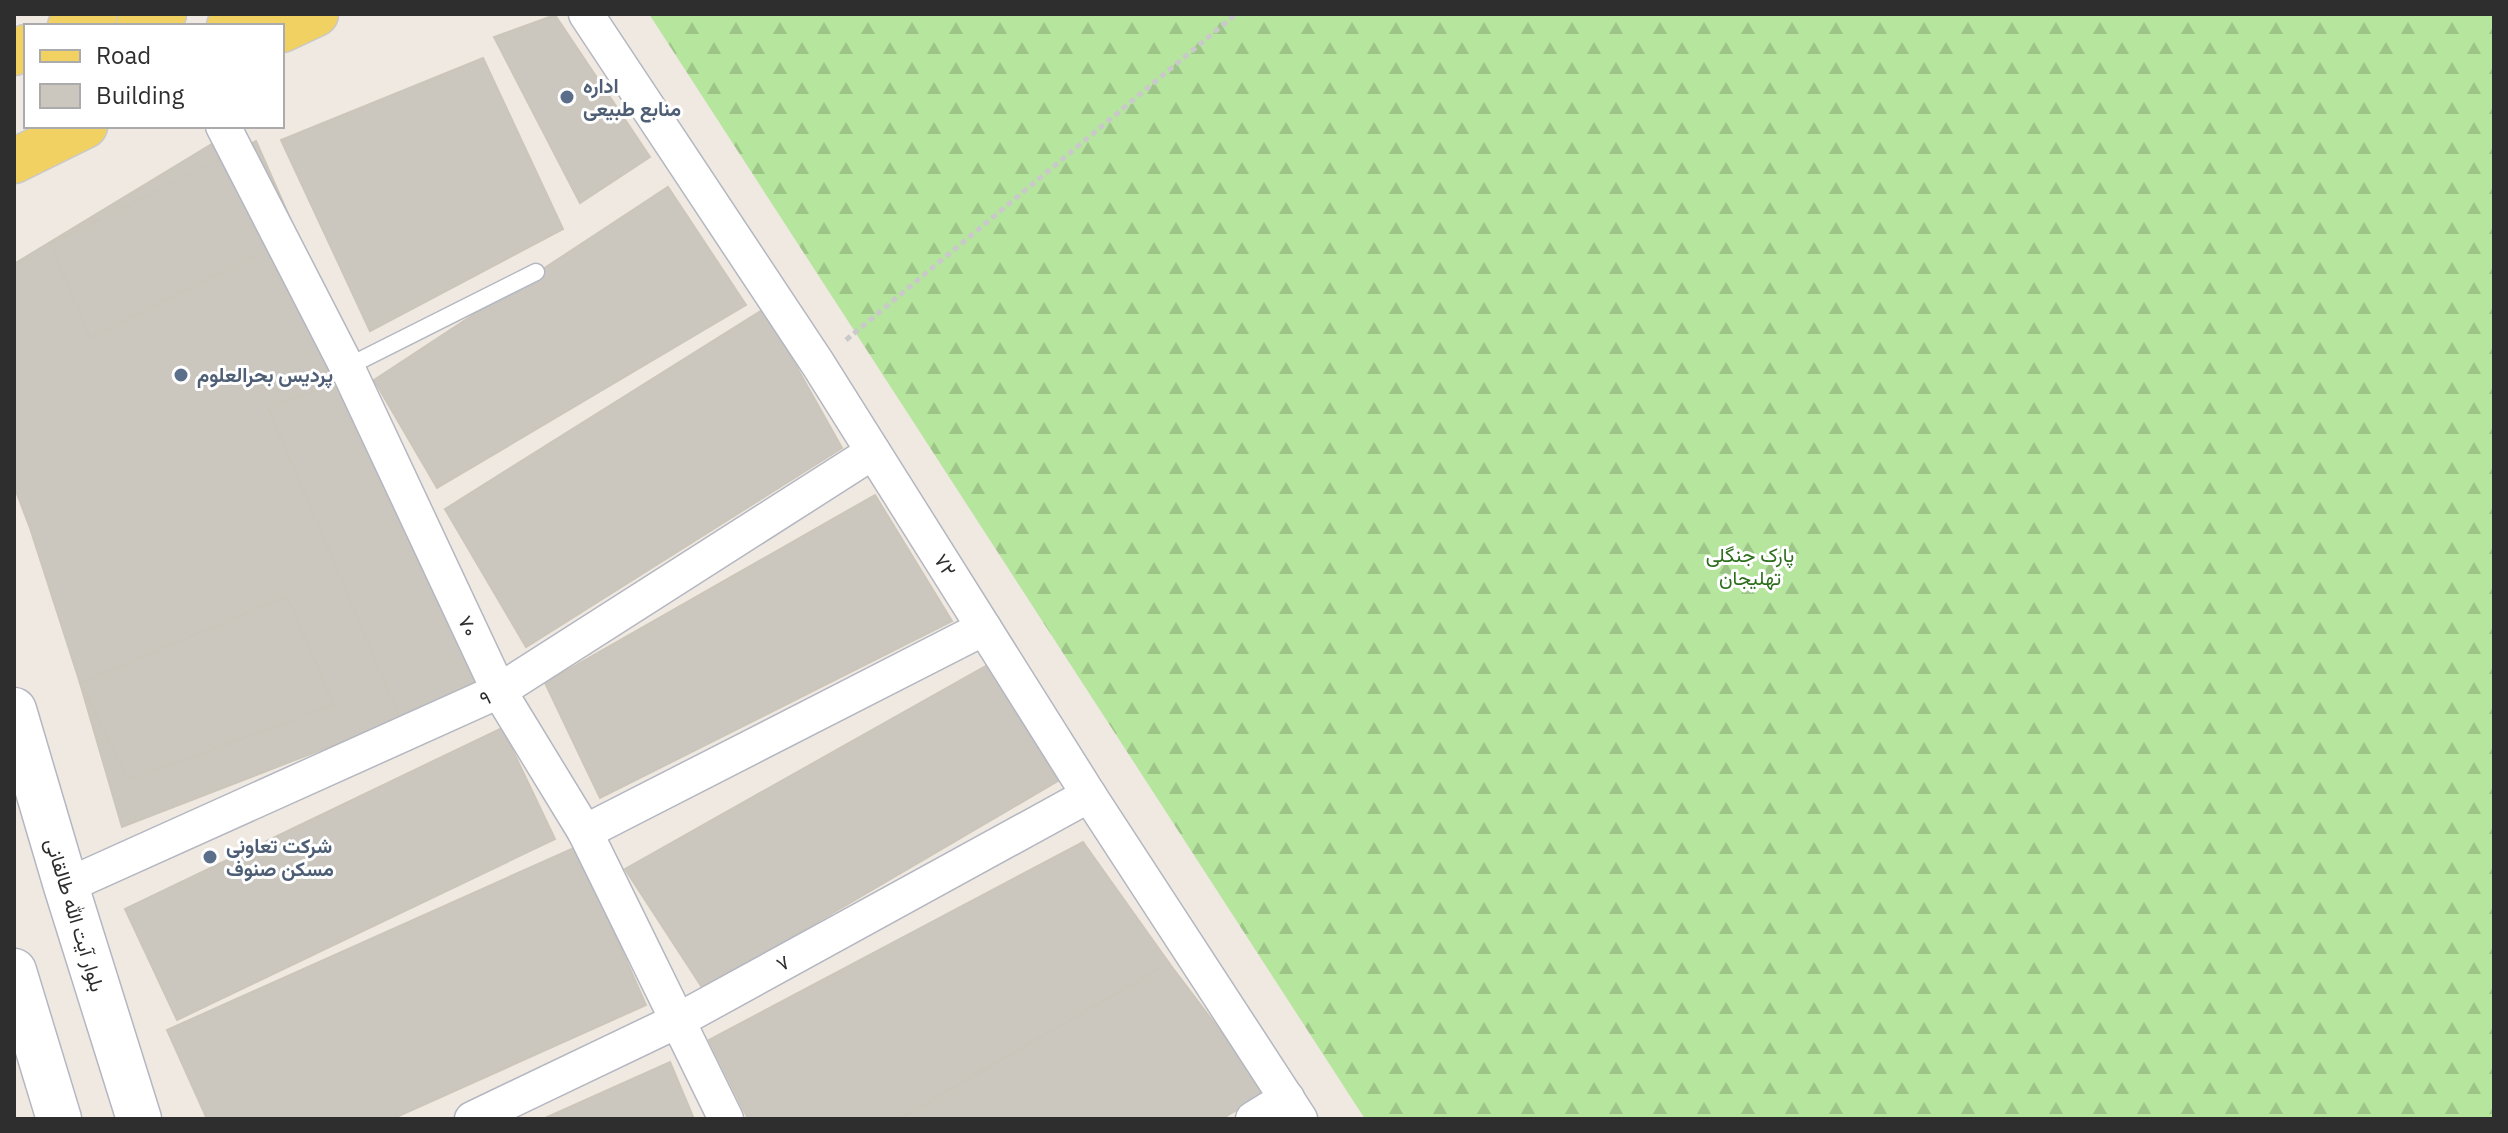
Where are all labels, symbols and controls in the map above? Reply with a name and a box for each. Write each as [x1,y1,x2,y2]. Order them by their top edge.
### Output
legend [24,24,284,128]
text: Road [96,39,151,71]
place label: اداره منابع طبیعی [583,72,681,123]
text: Building [96,79,184,111]
marker: اداره منابع طبیعی [558,88,576,106]
place label: پردیس بحرالعلوم [197,361,333,389]
marker: پردیس بحرالعلوم [172,366,190,384]
park label: پارک جنگلی تهلیجان [1706,541,1794,591]
street label: ۷۲ [928,548,963,581]
street label: ۷۰ [452,611,485,641]
street label: ۹ [475,683,495,712]
place label: شرکت تعاونی مسکن صنوف [226,832,334,882]
street label: بلوار آیت الله طالقانی [39,835,112,995]
marker: شرکت تعاونی مسکن صنوف [201,848,219,866]
street label: ۷ [771,948,794,977]

